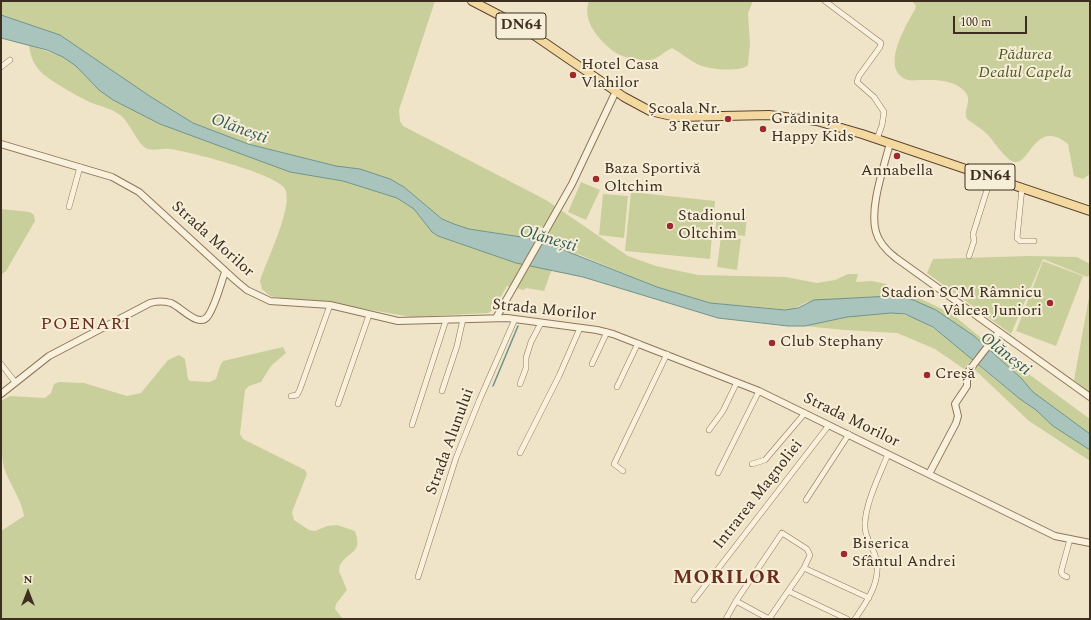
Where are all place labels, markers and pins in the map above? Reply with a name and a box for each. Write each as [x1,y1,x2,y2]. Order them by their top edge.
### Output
place label: Hotel Casa Vlahilor [581,56,659,94]
marker: Hotel Casa Vlahilor [568,70,578,80]
place label: Școala Nr. 3 Retur [648,100,720,138]
place label: Grădinița Happy Kids [771,110,854,148]
marker: Școala Nr. 3 Retur [723,114,733,124]
marker: Grădinița Happy Kids [758,124,768,134]
marker: Annabella [892,151,902,161]
place label: Baza Sportivă Oltchim [604,160,701,198]
place label: Annabella [861,162,933,182]
marker: Baza Sportivă Oltchim [591,174,601,184]
place label: Stadionul Oltchim [678,207,746,245]
marker: Stadionul Oltchim [665,221,675,231]
place label: Stadion SCM Râmnicu Vâlcea Juniori [881,284,1042,322]
marker: Stadion SCM Râmnicu Vâlcea Juniori [1045,298,1055,308]
place label: Club Stephany [780,333,883,353]
marker: Club Stephany [767,338,777,348]
place label: Creșă [935,365,975,385]
marker: Creșă [922,370,932,380]
place label: Biserica Sfântul Andrei [852,535,956,573]
marker: Biserica Sfântul Andrei [839,549,849,559]

